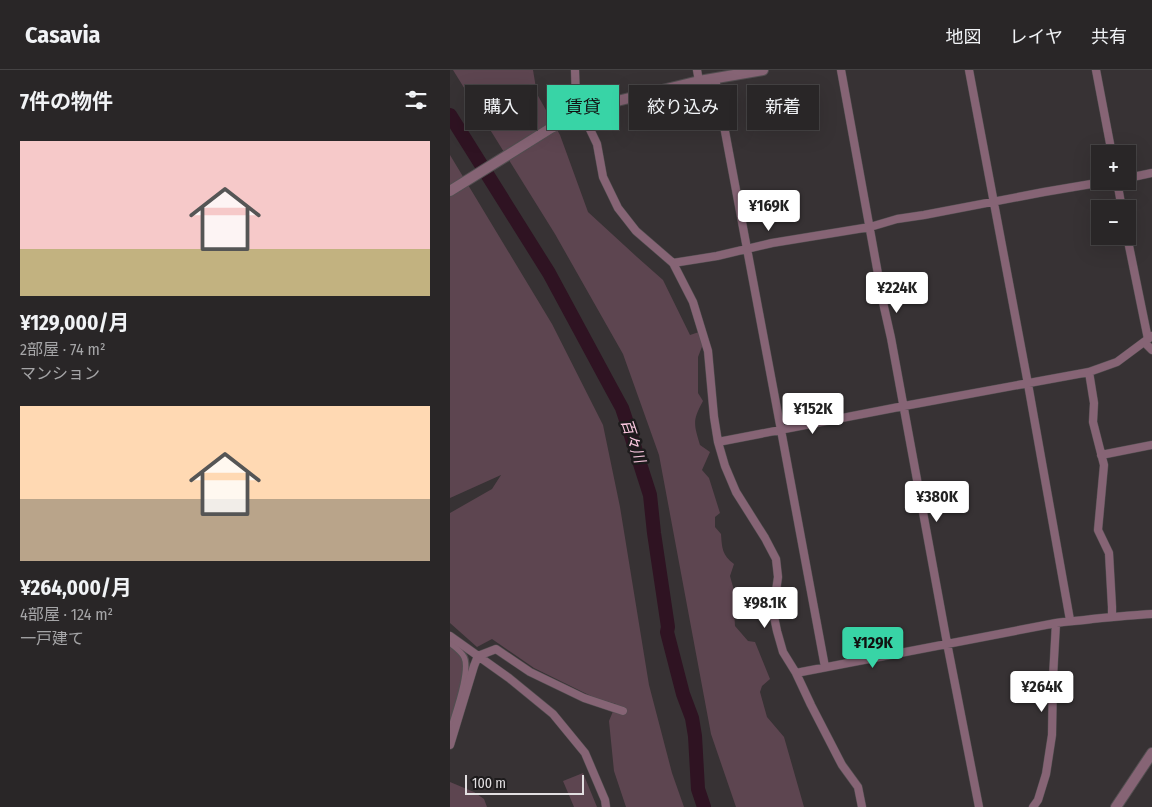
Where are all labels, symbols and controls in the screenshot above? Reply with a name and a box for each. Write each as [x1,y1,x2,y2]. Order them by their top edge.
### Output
text: Casavia [25,21,101,49]
text: 地図 [946,26,982,48]
text: レイヤ [1010,26,1063,48]
text: 共有 [1091,26,1127,48]
chip: 購入 [465,85,537,130]
chip: 賃貸 [547,85,619,130]
chip: 絞り込み [629,85,737,130]
chip: 新着 [747,85,819,130]
icon: filters [402,86,430,114]
text: 7件の物件 [20,89,113,115]
map controls [1091,145,1136,245]
button: + [1091,145,1136,190]
icon: home [180,174,270,264]
pin: ¥169K [734,190,804,232]
text: ¥169K [749,196,789,215]
button: − [1091,200,1136,245]
pin: ¥224K [862,272,932,314]
text: ¥224K [877,278,917,297]
text: ¥129,000/月 [20,310,129,336]
text: 2部屋 · 74 m² [20,340,105,359]
text: マンション [20,364,100,383]
pin: ¥152K [778,392,848,435]
text: ¥152K [794,399,832,418]
water label: 百々川 [617,417,649,467]
icon: home [180,439,270,529]
pin: ¥380K [902,480,972,523]
text: ¥380K [916,487,958,506]
text: ¥264,000/月 [20,575,132,601]
pin: ¥98.1K [724,586,806,629]
text: ¥98.1K [744,593,786,612]
text: 4部屋 · 124 m² [20,605,113,624]
pin: ¥129K [838,626,908,669]
text: 一戸建て [20,629,84,648]
text: ¥129K [853,633,893,652]
pin: ¥264K [1007,670,1077,713]
text: ¥264K [1021,677,1063,696]
scale bar [465,772,584,795]
text: 100 m [472,775,506,792]

